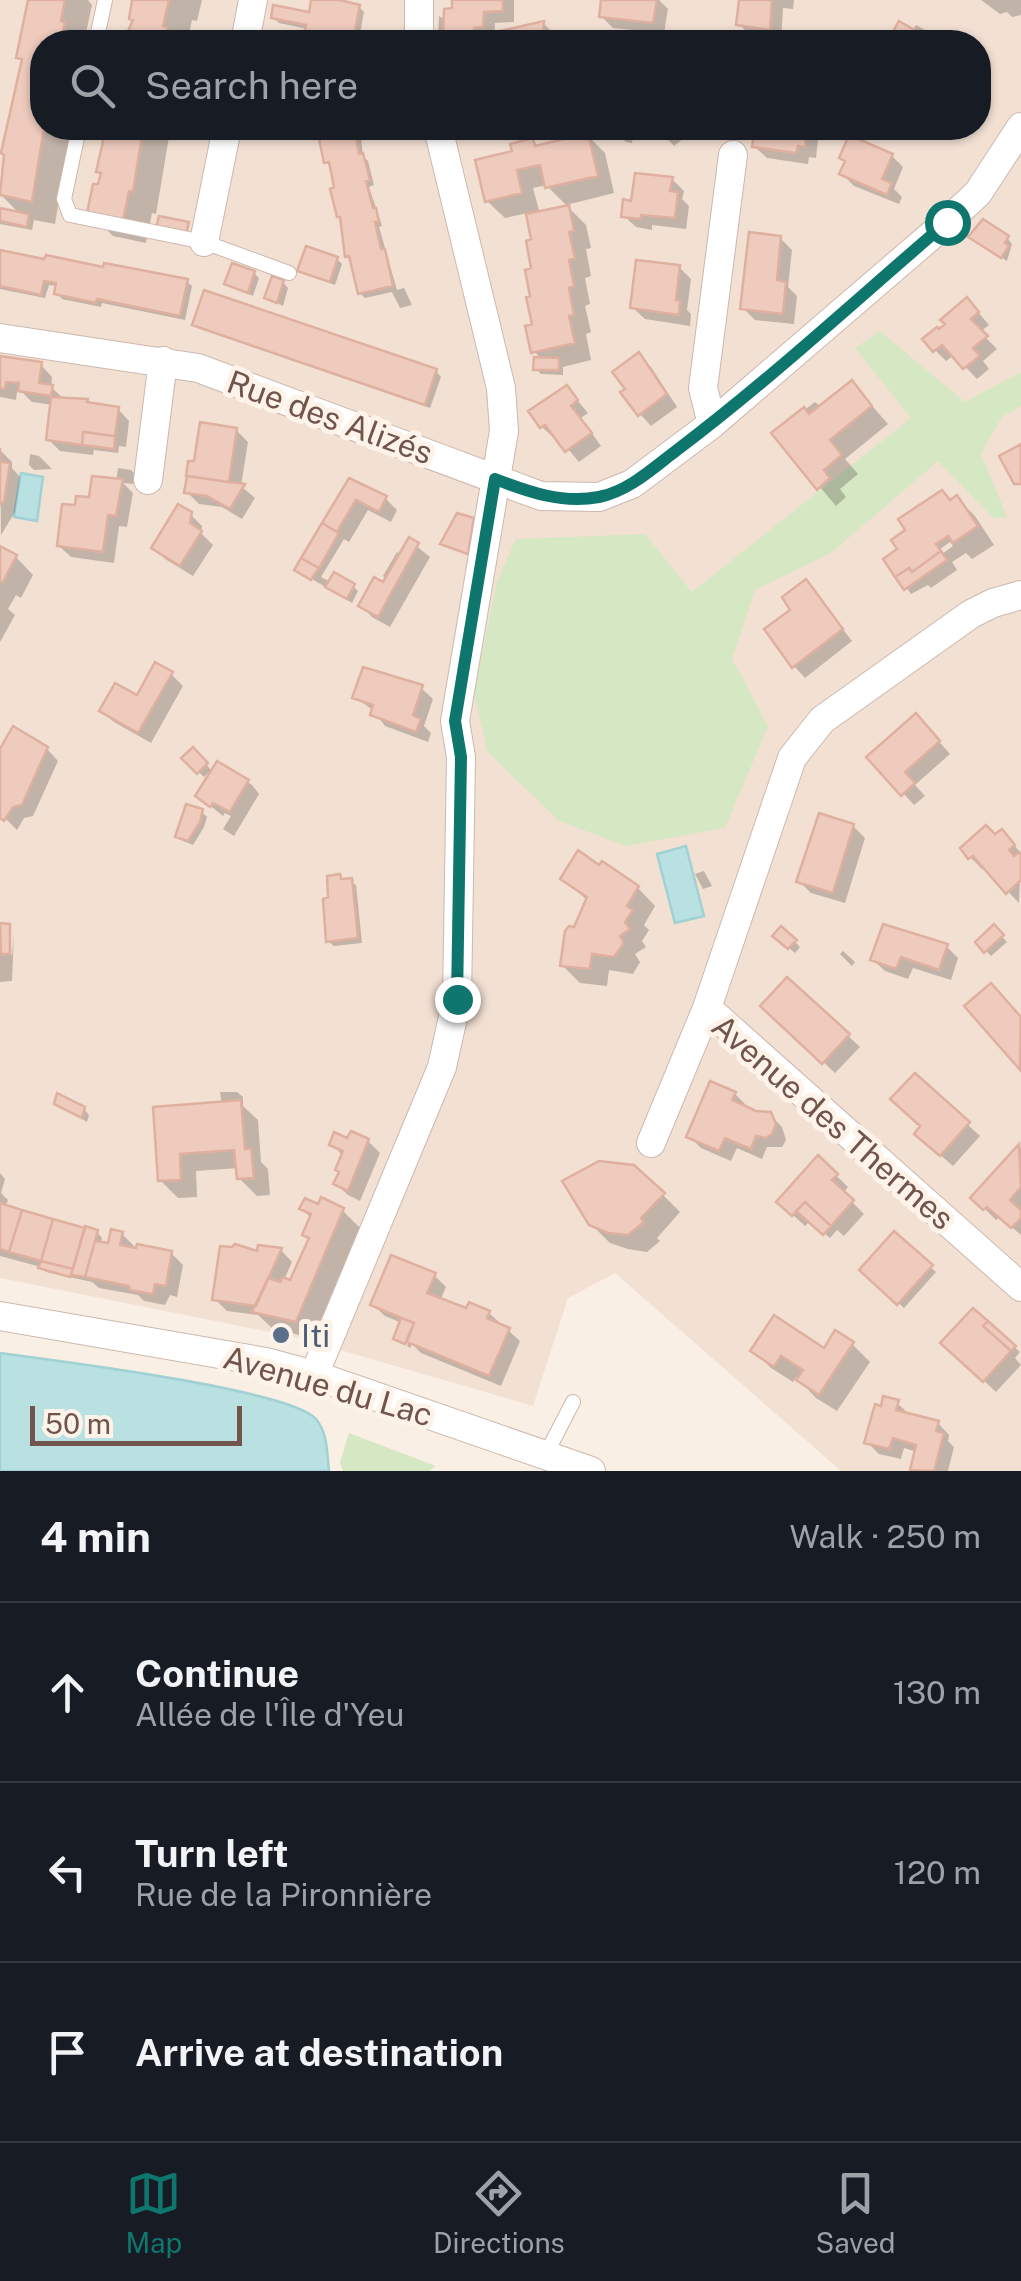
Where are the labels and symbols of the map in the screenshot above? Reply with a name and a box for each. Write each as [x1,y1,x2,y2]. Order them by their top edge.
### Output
route start [925,200,971,246]
street label: Rue des Alizés [222,363,438,471]
route end [435,977,481,1023]
street label: Avenue des Thermes [705,1007,961,1237]
place label: Iti [301,1317,330,1354]
marker: Iti [270,1324,292,1346]
street label: Avenue du Lac [219,1339,437,1433]
scale bar [30,1401,242,1446]

